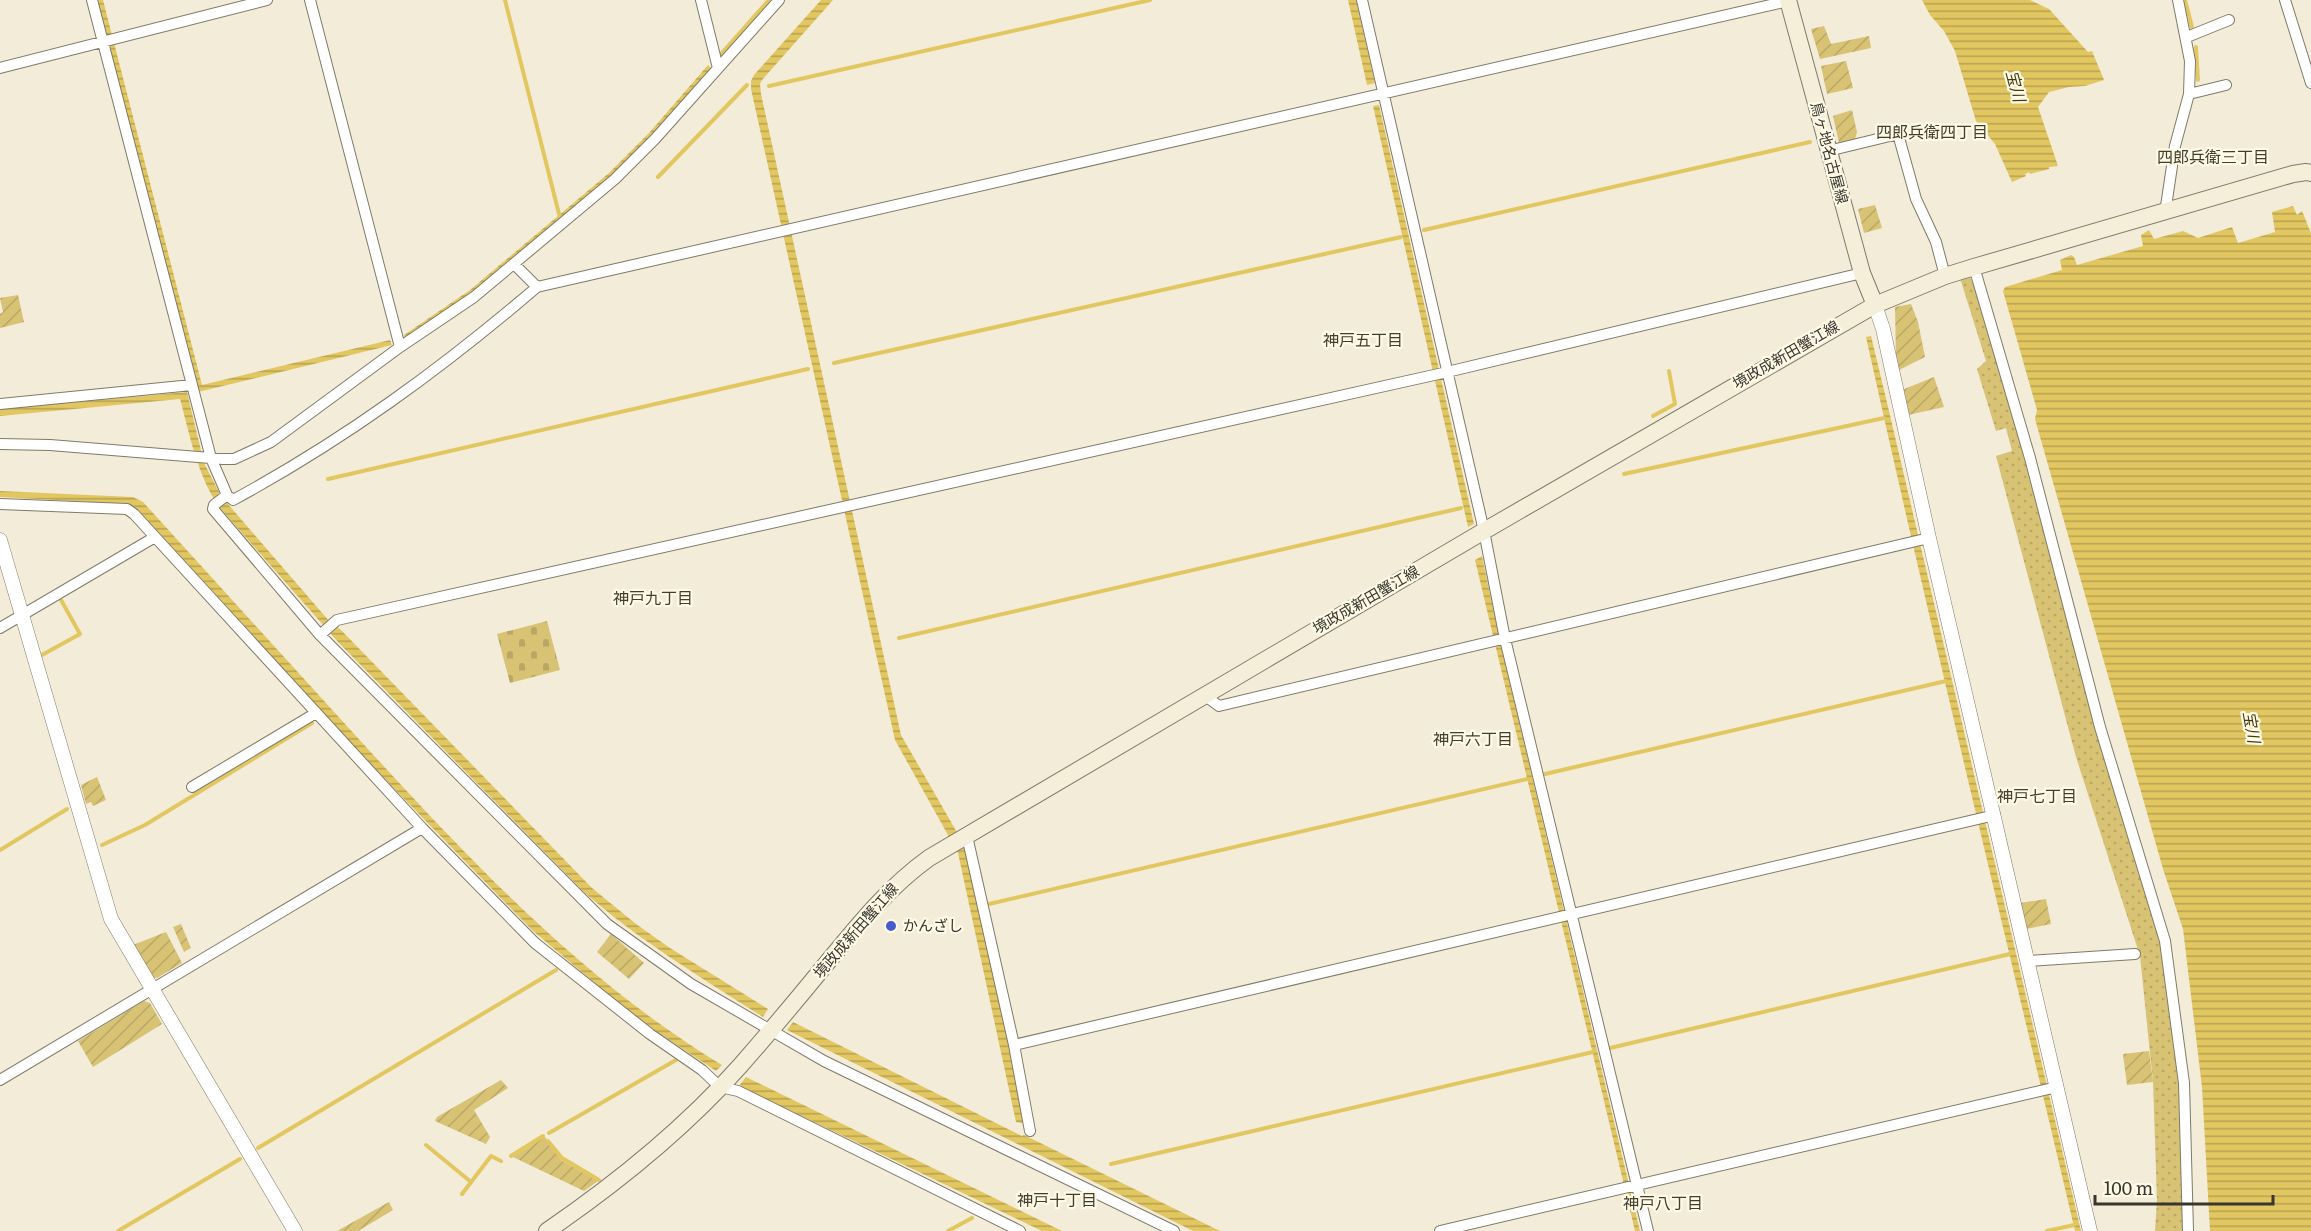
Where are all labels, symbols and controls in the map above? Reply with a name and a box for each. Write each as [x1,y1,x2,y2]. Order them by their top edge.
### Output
water label: 宝川 [2001,67,2033,106]
street label: 鳥ヶ地名古屋線 [1806,99,1855,206]
district label: 四郎兵衛四丁目 [1876,119,1988,143]
district label: 四郎兵衛三丁目 [2157,144,2269,168]
street label: 境政成新田蟹江線 [1728,314,1843,394]
district label: 神戸五丁目 [1323,327,1403,351]
street label: 境政成新田蟹江線 [1308,559,1423,639]
district label: 神戸九丁目 [613,585,693,609]
water label: 宝川 [2238,709,2268,747]
district label: 神戸六丁目 [1433,726,1513,750]
district label: 神戸七丁目 [1997,783,2077,807]
street label: 境政成新田蟹江線 [807,877,903,983]
place label: かんざし [903,913,963,936]
marker: かんざし [884,919,898,933]
scale bar [2095,1168,2274,1206]
text: 100 m [2104,1174,2153,1201]
district label: 神戸十丁目 [1017,1187,1097,1211]
district label: 神戸八丁目 [1623,1190,1703,1214]

